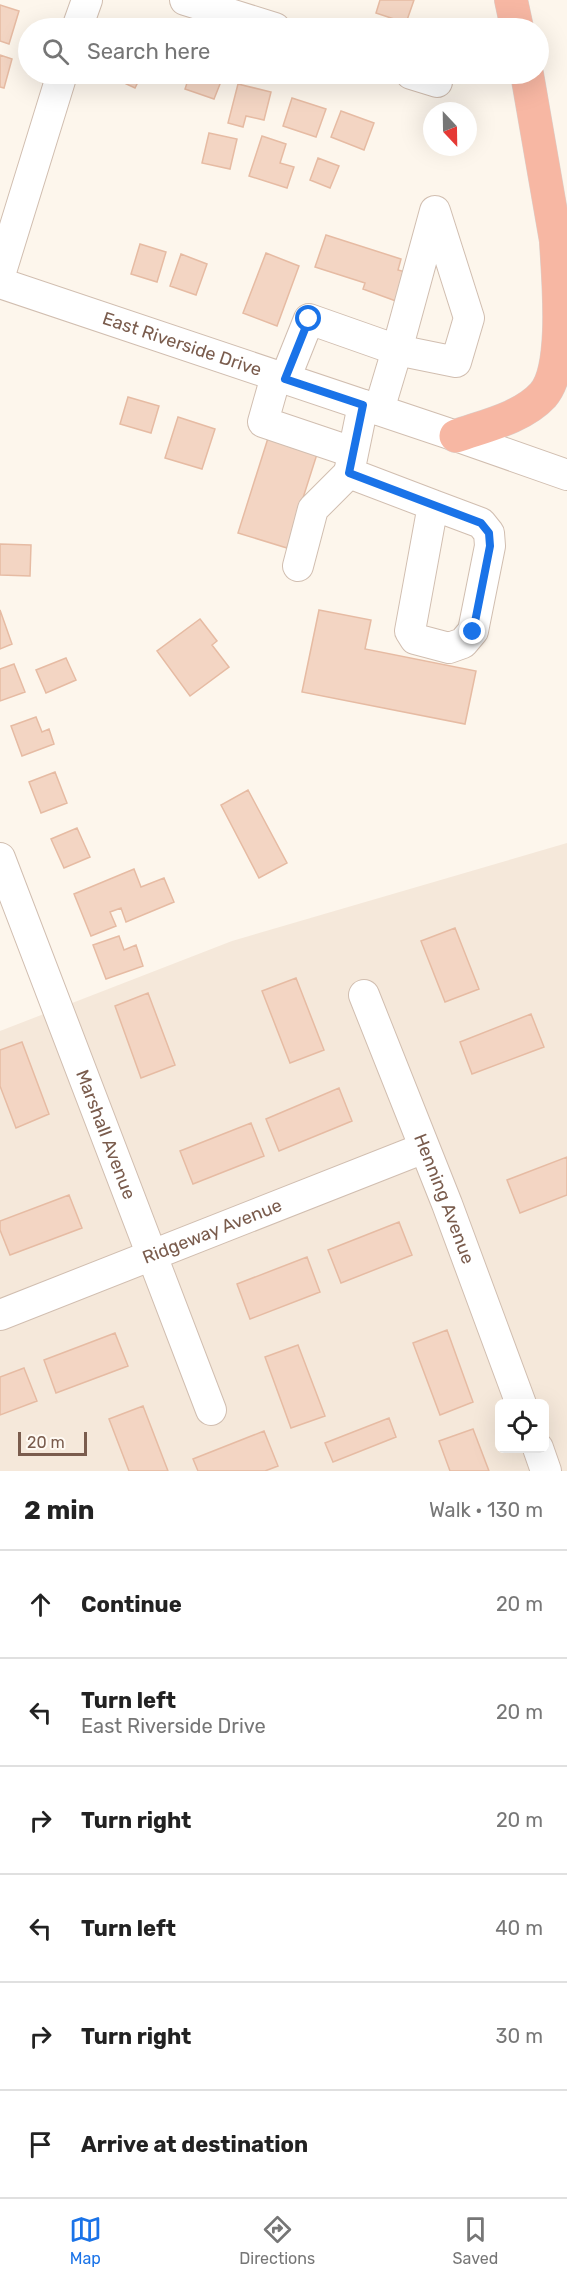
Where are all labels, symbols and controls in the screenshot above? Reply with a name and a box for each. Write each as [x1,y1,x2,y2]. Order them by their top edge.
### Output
search box [18,18,549,84]
icon: search [39,35,72,68]
text: Search here [87,38,210,65]
north arrow [423,102,477,156]
route start [295,305,321,331]
street label: East Riverside Drive [100,307,264,381]
route end [459,618,485,644]
street label: Marshall Avenue [71,1067,140,1202]
street label: Henning Avenue [409,1130,479,1267]
street label: Ridgeway Avenue [139,1194,285,1269]
map controls [495,1399,549,1453]
button: locate [495,1399,549,1453]
scale bar [18,1429,87,1456]
text: 20 m [27,1433,65,1452]
text: 2 min [24,1495,94,1526]
text: Walk · 130 m [429,1498,543,1522]
icon: ahead [24,1588,57,1621]
text: Continue [81,1591,182,1618]
text: 20 m [496,1592,543,1616]
text: Turn left [81,1687,176,1714]
icon: left [24,1696,57,1729]
text: 20 m [496,1700,543,1724]
text: East Riverside Drive [81,1714,266,1738]
icon: right [24,1804,57,1837]
text: Turn right [81,1807,191,1834]
text: 20 m [496,1808,543,1832]
icon: left [24,1912,57,1945]
text: Turn left [81,1915,176,1942]
text: 40 m [495,1916,543,1940]
icon: right [24,2020,57,2053]
text: Turn right [81,2023,191,2050]
text: 30 m [496,2024,543,2048]
icon: arrive [24,2128,57,2161]
text: Arrive at destination [81,2131,308,2158]
tab: Map [69,2213,102,2268]
tab: Directions [239,2213,315,2268]
tab: Saved [453,2213,498,2268]

